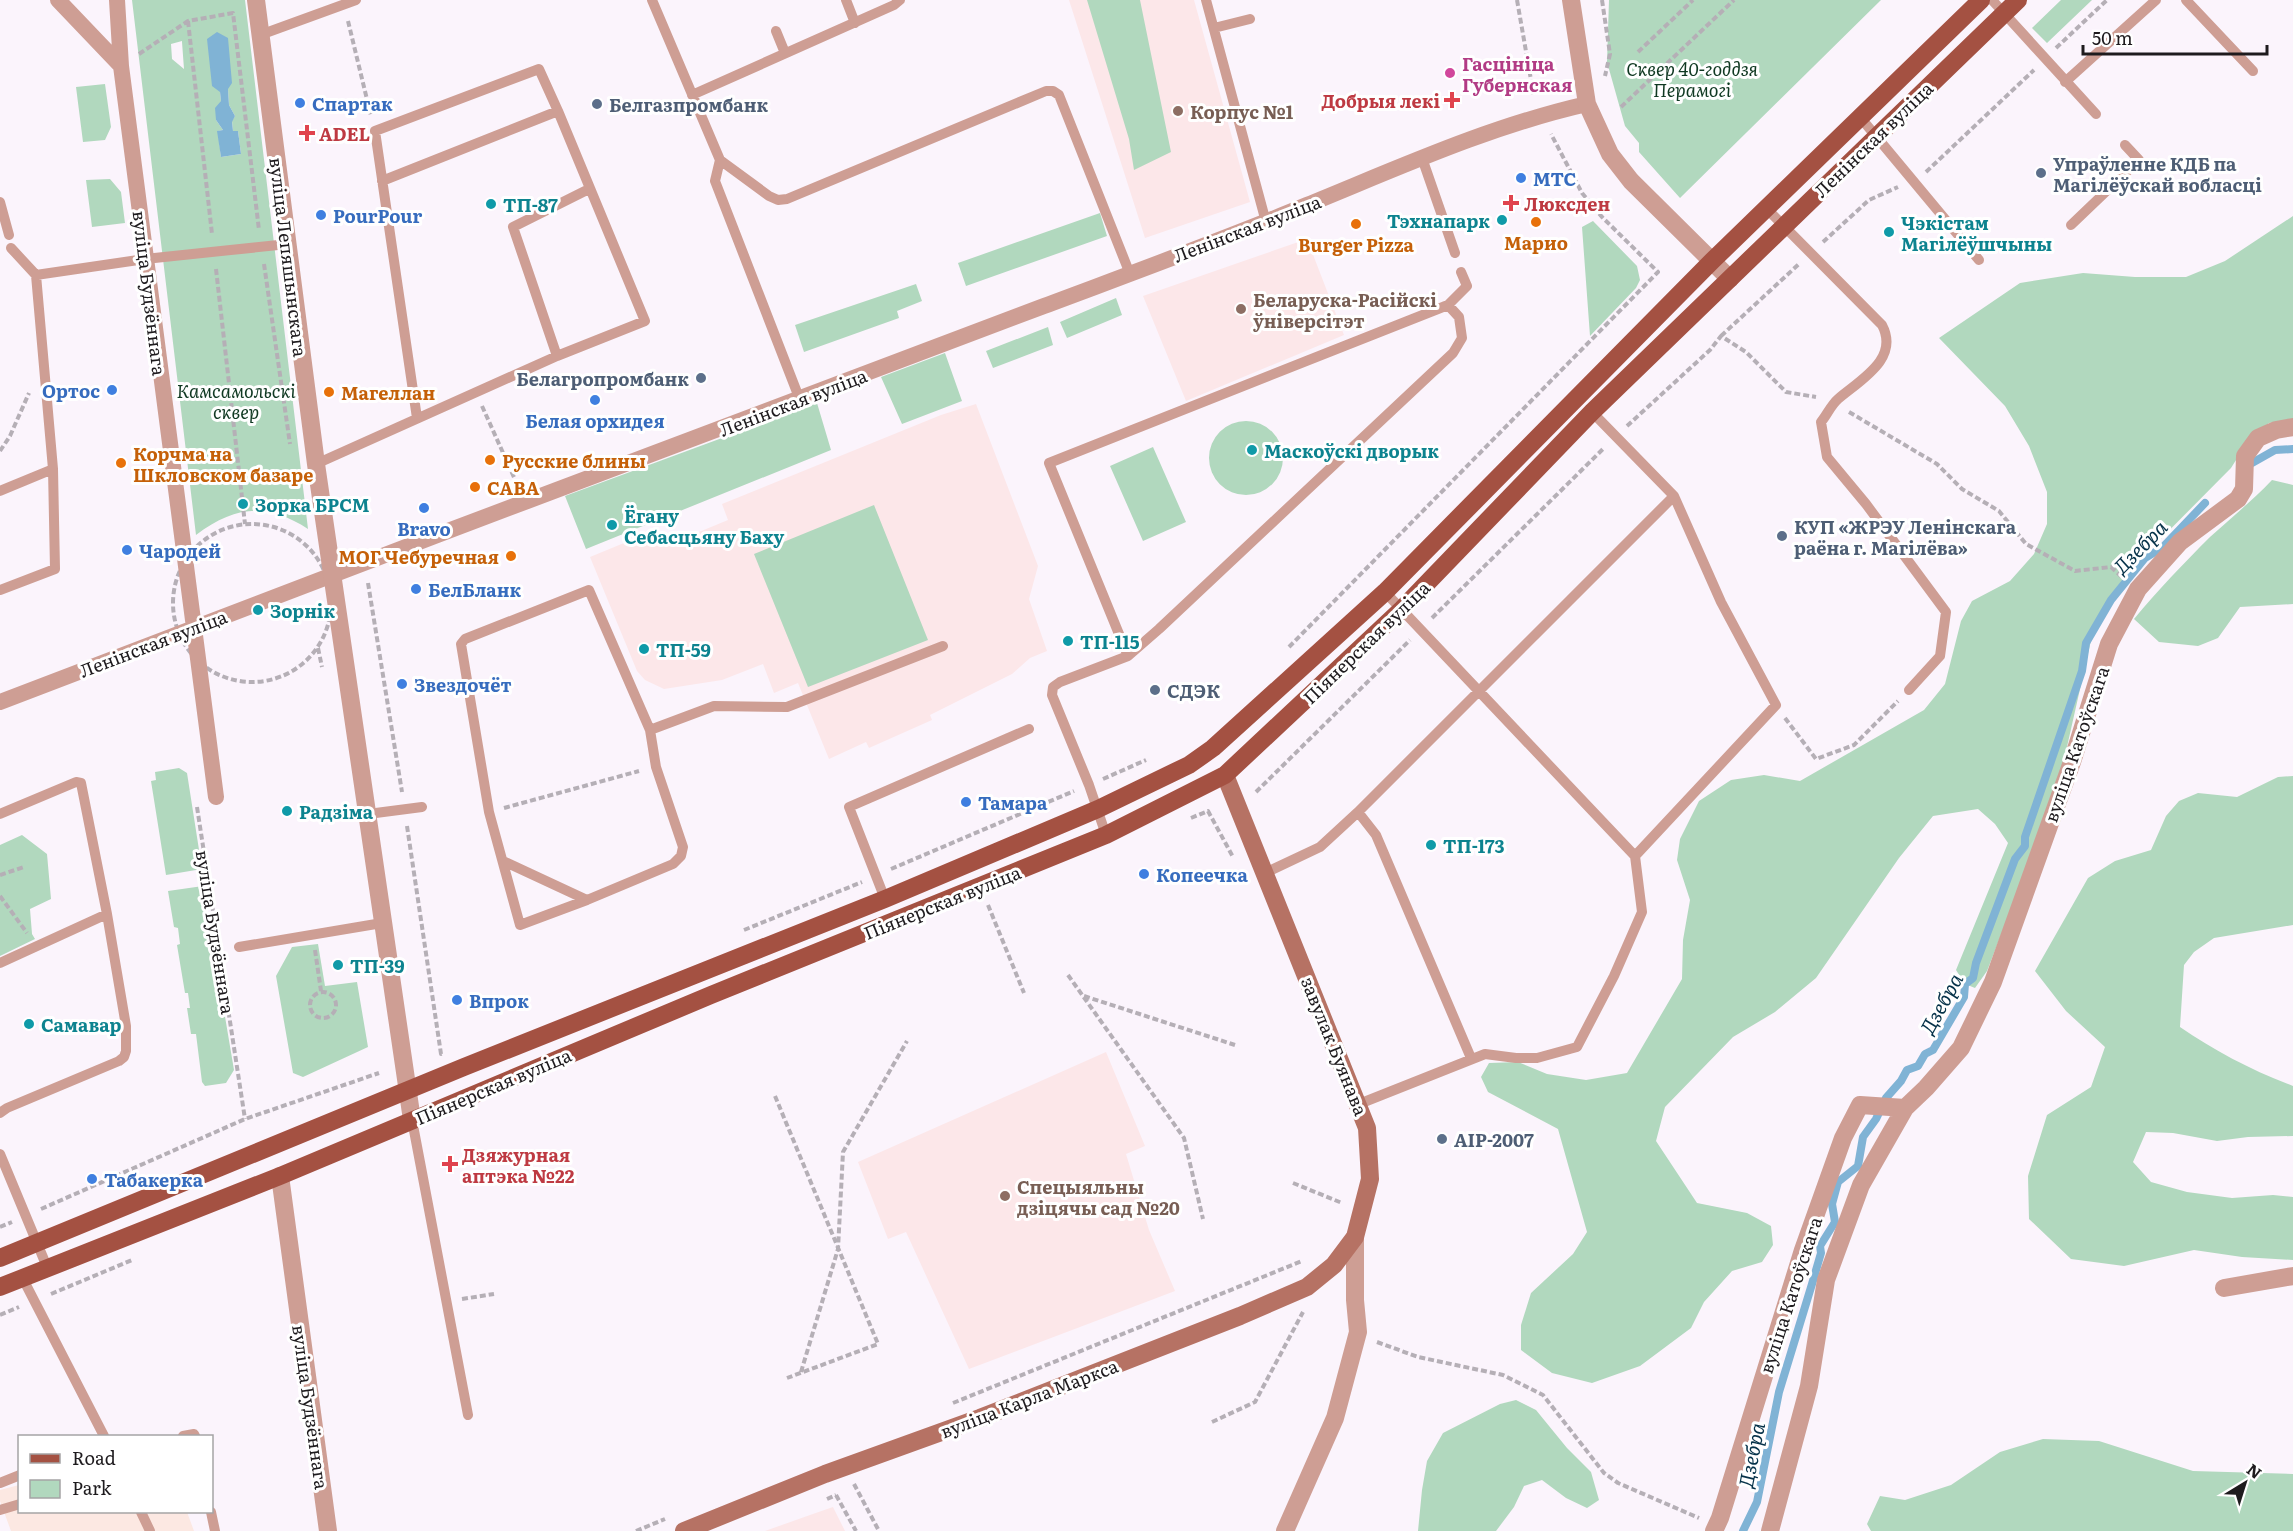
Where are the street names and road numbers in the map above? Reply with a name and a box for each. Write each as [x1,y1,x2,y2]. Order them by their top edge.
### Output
street label: Ленінская вуліца [1807,75,1939,203]
street label: вуліца Лепяшынскага [263,156,315,359]
street label: Ленінская вуліца [1169,187,1325,269]
street label: вуліца Будзённага [126,209,174,377]
street label: Ленінская вуліца [715,361,871,443]
street label: Піянерская вуліца [1296,574,1436,710]
street label: Ленінская вуліца [75,602,231,684]
street label: вуліца Катоўскага [2037,662,2115,826]
street label: вуліца Будзённага [190,848,242,1016]
street label: Піянерская вуліца [859,858,1025,946]
street label: завулак Буянава [1295,973,1375,1120]
street label: Піянерская вуліца [411,1041,576,1131]
street label: вуліца Катоўскага [1752,1213,1828,1377]
street label: вуліца Будзённага [286,1323,336,1491]
street label: вуліца Карла Маркса [936,1352,1122,1444]

